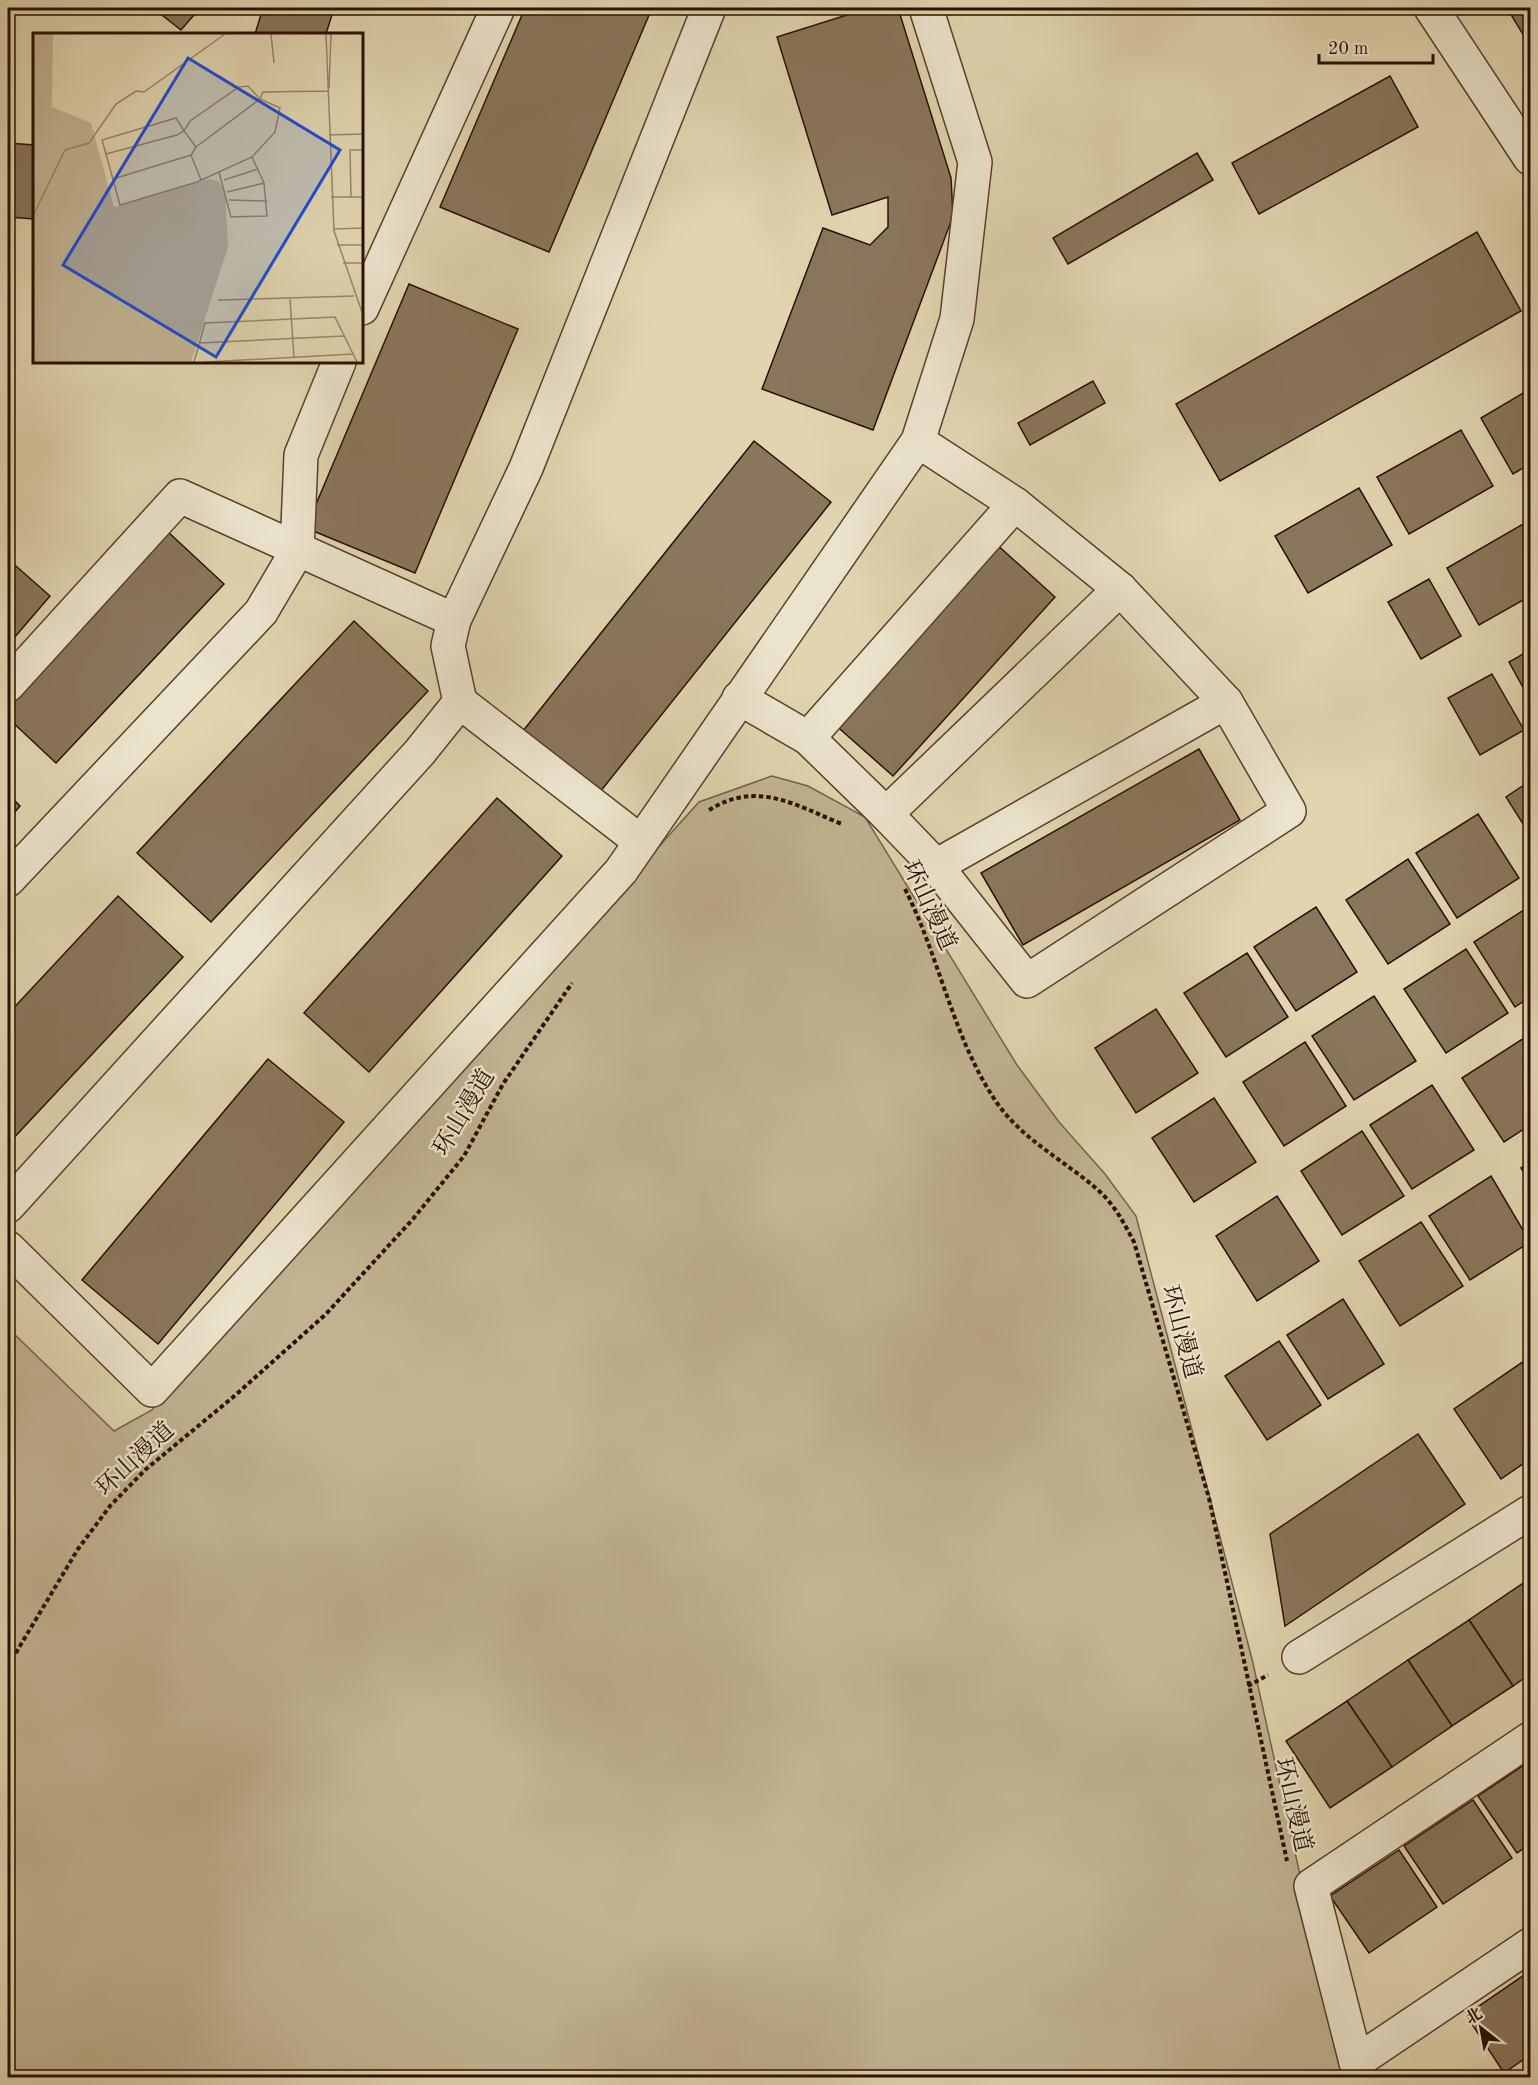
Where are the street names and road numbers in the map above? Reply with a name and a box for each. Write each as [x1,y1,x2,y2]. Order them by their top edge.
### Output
street label: 环山漫道 [897,857,961,955]
street label: 环山漫道 [428,1065,500,1160]
street label: 环山漫道 [1156,1282,1206,1381]
street label: 环山漫道 [91,1417,179,1502]
street label: 环山漫道 [1270,1755,1316,1854]

